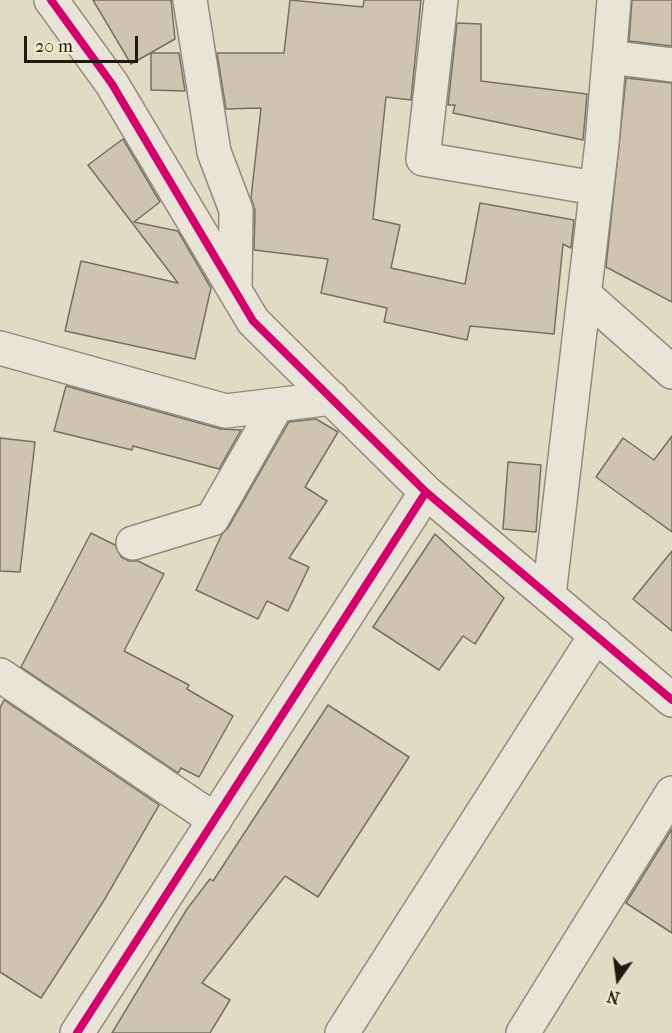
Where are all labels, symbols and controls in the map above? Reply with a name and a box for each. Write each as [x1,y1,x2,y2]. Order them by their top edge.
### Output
scale bar [27,24,141,62]
text: 20 m [35,36,73,57]
north arrow [588,949,648,1009]
text: N [605,986,622,1008]

